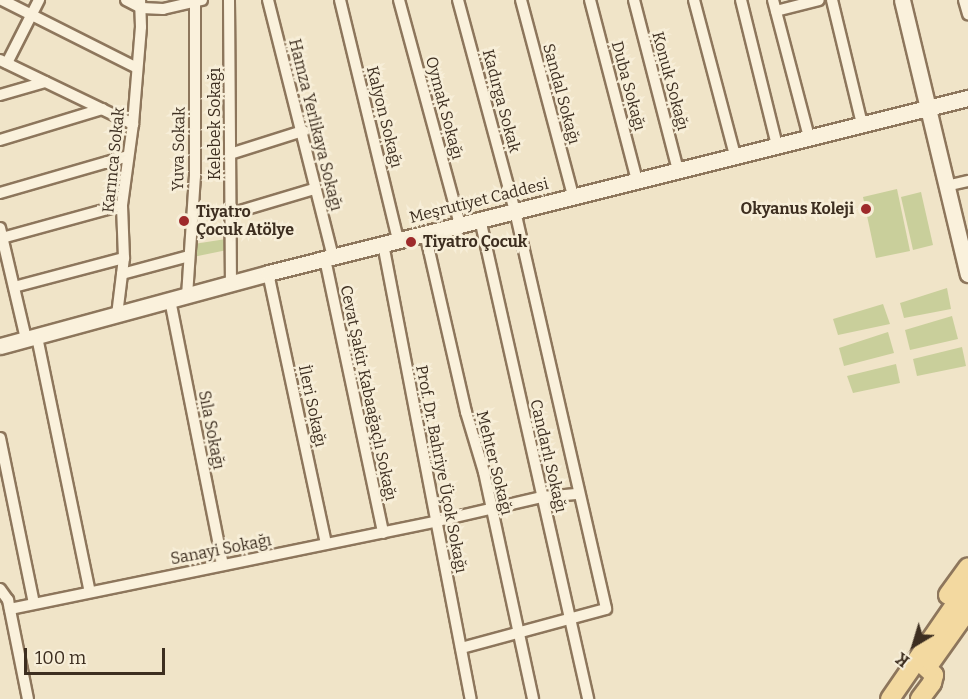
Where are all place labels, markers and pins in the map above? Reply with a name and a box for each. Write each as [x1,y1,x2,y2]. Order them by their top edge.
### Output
place label: Okyanus Koleji [741,199,854,219]
place label: Tiyatro Çocuk Atölye [196,202,294,240]
marker: Okyanus Koleji [859,202,873,216]
marker: Tiyatro Çocuk Atölye [177,214,191,228]
place label: Tiyatro Çocuk [423,232,527,252]
marker: Tiyatro Çocuk [404,235,418,249]

